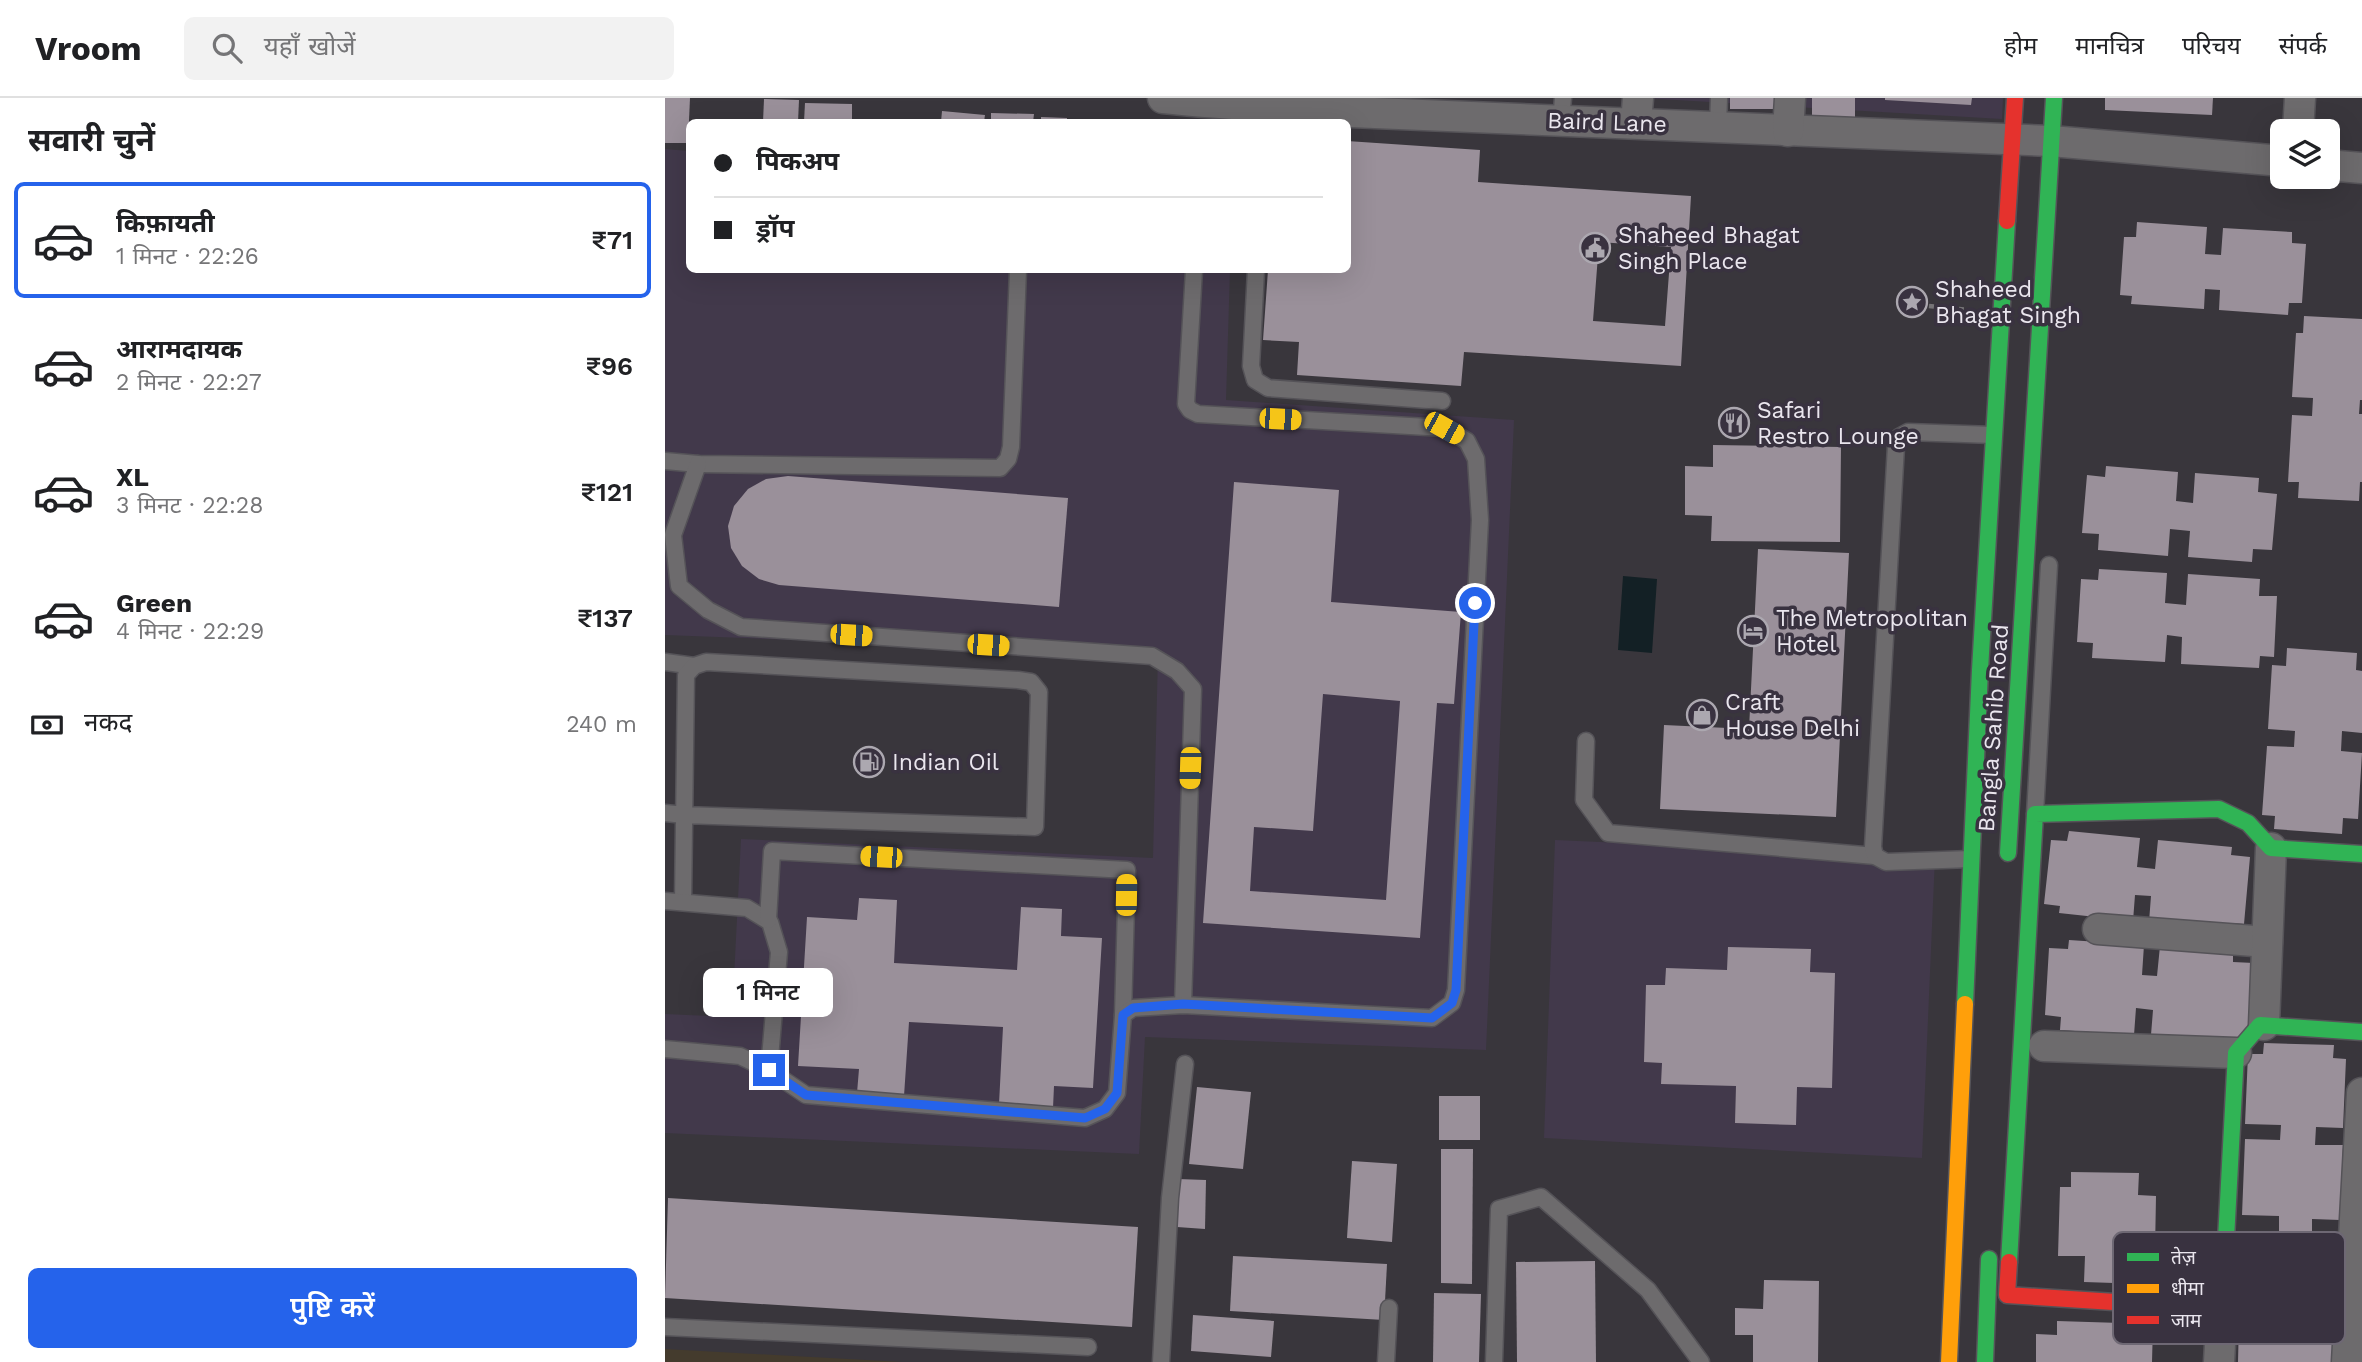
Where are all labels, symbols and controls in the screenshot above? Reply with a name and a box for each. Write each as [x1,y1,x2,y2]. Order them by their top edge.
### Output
search box [184,17,674,80]
text: Vroom [35,29,142,68]
icon: search [208,29,246,67]
text: यहाँ खोजें [264,31,355,61]
text: होम [2004,32,2037,60]
text: मानचित्र [2075,32,2144,60]
text: परिचय [2182,32,2241,60]
text: संपर्क [2279,32,2327,60]
street label: Baird Lane [1547,107,1667,138]
map controls [2270,119,2340,189]
button: layers [2270,119,2340,189]
text: सवारी चुनें [28,121,155,159]
text: पिकअप [756,146,839,176]
text: किफ़ायती [116,208,215,238]
icon: car [32,209,95,272]
text: ड्रॉप [756,213,794,243]
place label: Shaheed Bhagat Singh Place [1618,222,1800,275]
text: ₹71 [592,225,633,255]
public building icon: Shaheed Bhagat Singh Place [1578,231,1612,265]
text: 1 मिनट · 22:26 [116,243,259,270]
place label: Shaheed Bhagat Singh [1935,276,2081,329]
place icon: Shaheed Bhagat Singh [1895,285,1929,319]
text: आरामदायक [116,334,242,364]
icon: car [32,335,95,398]
text: ₹96 [586,351,633,381]
text: 2 मिनट · 22:27 [116,369,262,396]
place label: Safari Restro Lounge [1757,397,1919,450]
restaurant icon: Safari Restro Lounge [1717,406,1751,440]
car [1259,407,1302,431]
car [1421,409,1468,447]
icon: car [32,461,95,524]
text: XL [116,462,149,492]
text: ₹121 [581,477,633,507]
text: 3 मिनट · 22:28 [116,492,263,519]
icon: car [32,587,95,650]
route start [1459,587,1491,619]
text: Green [116,588,192,618]
text: ₹137 [577,603,633,633]
place label: The Metropolitan Hotel [1776,605,1968,658]
hotel icon: The Metropolitan Hotel [1736,614,1770,648]
text: 4 मिनट · 22:29 [116,618,264,645]
car [830,623,873,647]
street label: Bangla Sahib Road [1973,623,2014,833]
car [967,633,1010,657]
place label: Craft House Delhi [1725,689,1860,742]
shop icon: Craft House Delhi [1685,698,1719,732]
icon: cash [28,706,66,744]
text: नकद [84,707,132,737]
text: 240 m [566,711,637,738]
fuel station icon: Indian Oil [852,745,886,779]
car [1179,747,1202,789]
place label: Indian Oil [892,749,999,776]
car [860,845,903,869]
car [1116,874,1137,916]
callout: 1 मिनट [704,968,834,1018]
text: 1 मिनट [736,979,800,1006]
route end [753,1054,785,1086]
legend [2113,1232,2345,1344]
text: तेज़ [2171,1246,2197,1269]
button: पुष्टि करें [28,1268,637,1348]
text: धीमा [2171,1277,2205,1300]
text: जाम [2171,1309,2202,1332]

